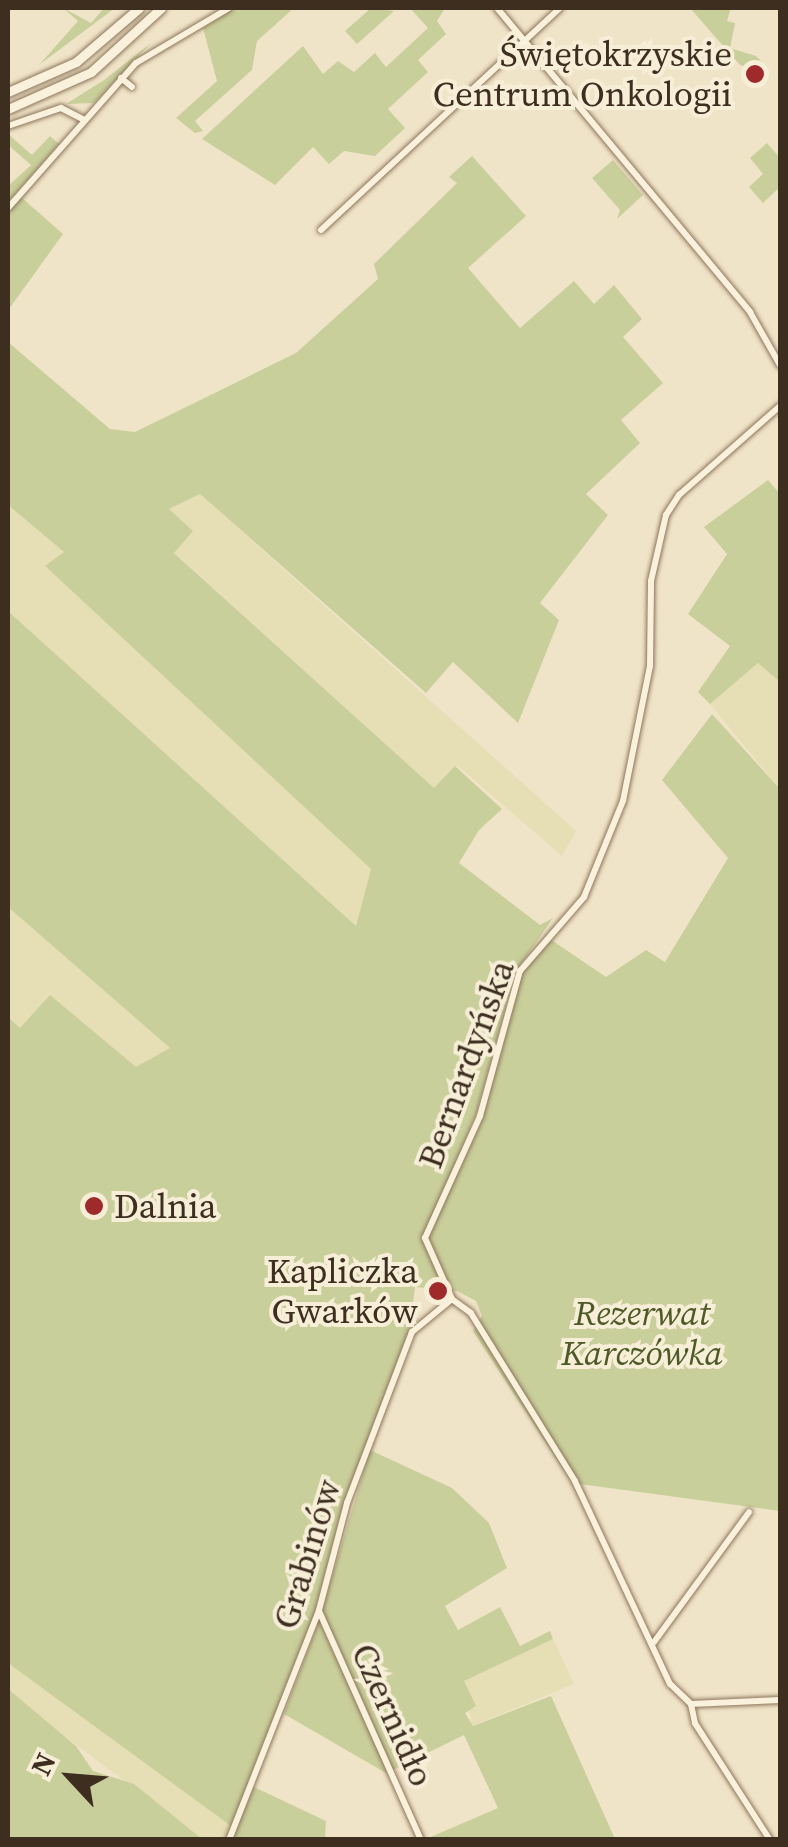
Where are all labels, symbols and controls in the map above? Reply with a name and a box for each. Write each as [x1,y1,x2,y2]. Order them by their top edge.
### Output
place label: Świętokrzyskie Centrum Onkologii [433,33,732,115]
marker: Świętokrzyskie Centrum Onkologii [742,61,768,87]
street label: Bernardyńska [409,954,523,1174]
place label: Dalnia [114,1185,217,1227]
marker: Dalnia [83,1195,105,1217]
place label: Kapliczka Gwarków [267,1250,418,1332]
marker: Kapliczka Gwarków [427,1280,449,1302]
park label: Rezerwat Karczówka [561,1292,723,1374]
street label: Grabinów [264,1474,350,1634]
street label: Czernidło [343,1637,443,1793]
north arrow [20,1727,120,1827]
text: N [21,1746,65,1781]

